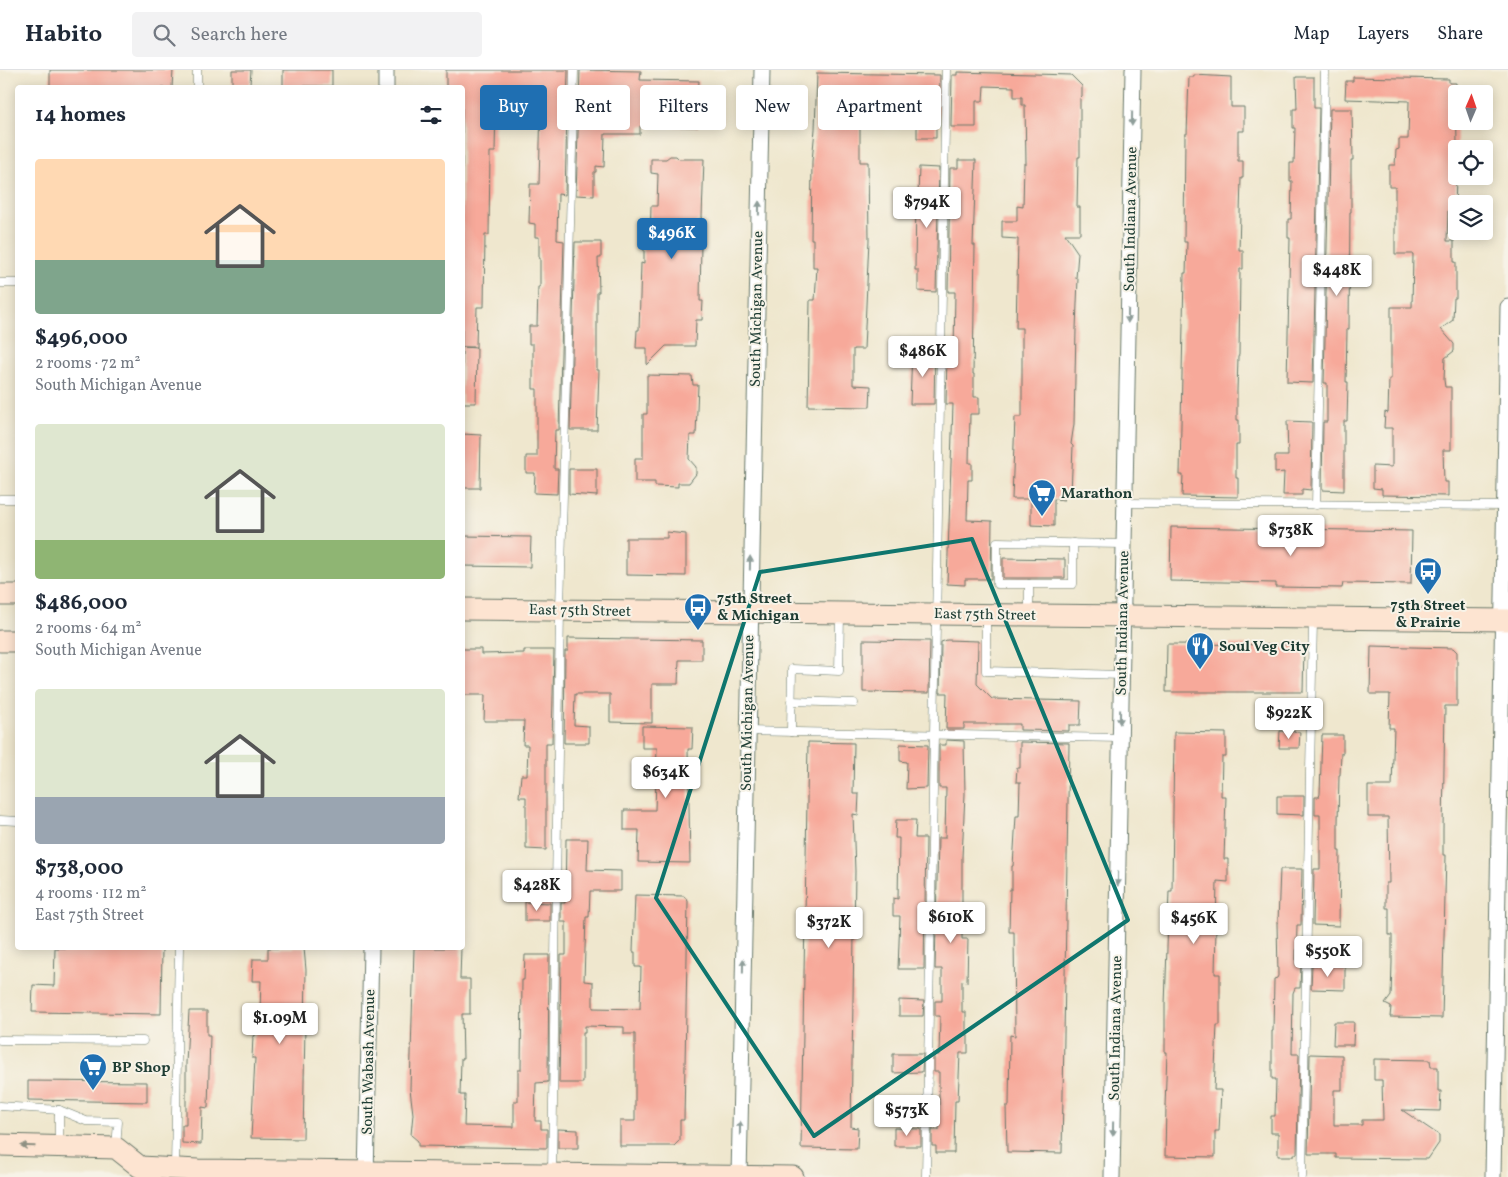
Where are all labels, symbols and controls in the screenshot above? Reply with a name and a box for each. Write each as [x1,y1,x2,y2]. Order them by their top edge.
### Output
search box [132,12,482,57]
text: Habito [25,18,102,52]
icon: search [150,21,178,49]
text: Search here [190,22,288,48]
text: Map [1293,22,1329,47]
text: Layers [1357,22,1409,47]
text: Share [1437,22,1483,47]
chip: Buy [480,85,547,130]
chip: Rent [557,85,630,130]
chip: Filters [640,85,726,130]
chip: New [736,85,808,130]
chip: Apartment [818,85,941,130]
north arrow [1448,85,1492,130]
map controls [1448,85,1493,240]
text: 14 homes [35,101,126,130]
icon: filters [417,101,445,129]
one-way arrow [1127,111,1135,127]
button: locate [1448,140,1493,185]
street label: South Indiana Avenue [1120,146,1143,292]
pin: $794K [892,186,962,229]
icon: home [195,191,285,281]
text: $794K [904,192,950,214]
button: layers [1448,195,1493,240]
one-way arrow [755,200,763,216]
pin: $496K [637,218,707,260]
text: $496K [648,223,696,245]
street label: South Michigan Avenue [746,231,769,387]
pin: $448K [1302,254,1372,297]
text: $448K [1313,260,1361,282]
one-way arrow [1124,308,1132,324]
text: $496,000 [35,324,128,353]
pin: $486K [888,336,958,378]
text: $486K [899,341,947,363]
text: 2 rooms · 72 m² [35,353,140,375]
text: South Michigan Avenue [35,375,202,397]
icon: home [195,456,285,546]
supermarket icon: Marathon [1027,478,1057,517]
place label: Marathon [1061,484,1132,505]
pin: $738K [1256,514,1326,557]
text: $738K [1269,520,1313,542]
street label: South Indiana Avenue [1112,550,1135,696]
one-way arrow [747,555,755,571]
bus stop icon: 75th Street & Prairie [1413,556,1443,595]
text: $486,000 [35,589,128,618]
place label: 75th Street & Michigan [717,589,799,627]
bus stop icon: 75th Street & Michigan [683,592,713,631]
place label: 75th Street & Prairie [1391,596,1466,634]
street label: East 75th Street [529,600,631,623]
street label: East 75th Street [934,604,1036,627]
text: 2 rooms · 64 m² [35,618,142,640]
restaurant icon: Soul Veg City [1185,631,1215,670]
street label: South Michigan Avenue [737,635,760,791]
place label: Soul Veg City [1219,637,1310,658]
text: South Michigan Avenue [35,640,202,662]
pin: $922K [1254,698,1324,740]
text: $922K [1266,703,1312,725]
one-way arrow [1116,709,1124,725]
icon: home [195,721,285,811]
pin: $634K [631,756,701,799]
text: $634K [642,762,690,784]
text: $738,000 [35,854,124,883]
pin: $428K [502,870,572,912]
one-way arrow [1113,872,1121,888]
text: $428K [513,875,561,897]
text: 4 rooms · 112 m² [35,883,146,905]
pin: $610K [916,902,986,944]
pin: $456K [1159,902,1229,945]
text: East 75th Street [35,905,144,927]
pin: $372K [794,906,864,949]
text: $610K [928,907,974,929]
text: $456K [1171,908,1217,930]
text: $372K [807,912,851,934]
pin: $550K [1293,936,1363,978]
text: $550K [1305,941,1351,963]
street label: South Indiana Avenue [1105,955,1128,1101]
one-way arrow [739,958,747,974]
street label: South Wabash Avenue [358,989,381,1135]
pin: $1.09M [239,1002,321,1045]
text: $1.09M [253,1008,307,1030]
supermarket icon: BP Shop [78,1052,108,1091]
place label: BP Shop [112,1058,170,1079]
pin: $573K [872,1094,942,1137]
text: $573K [885,1100,929,1122]
one-way arrow [736,1120,744,1136]
one-way arrow [1109,1122,1117,1138]
one-way arrow [20,1142,36,1150]

